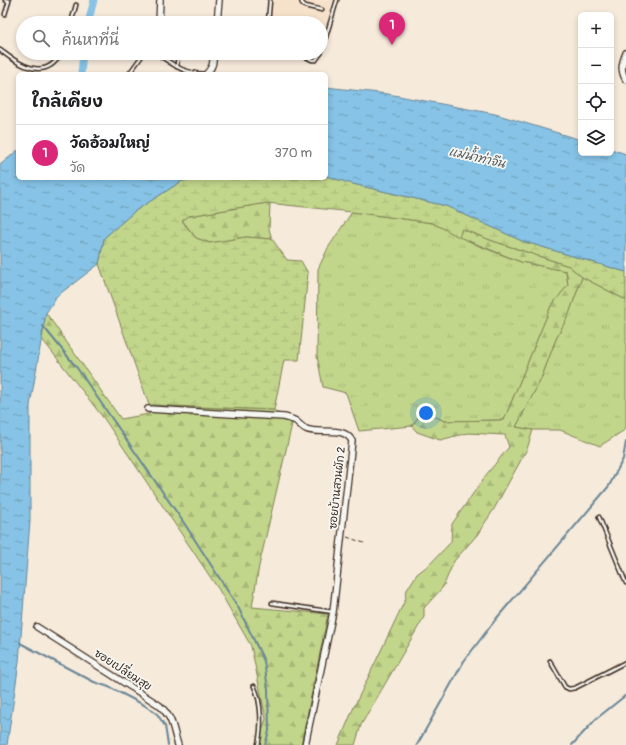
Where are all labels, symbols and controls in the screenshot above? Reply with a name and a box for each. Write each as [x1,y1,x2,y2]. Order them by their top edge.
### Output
pin: 1 [379,12,405,45]
map controls [578,12,614,156]
button: + [578,12,614,48]
search box [16,16,328,60]
icon: search [30,27,52,49]
text: ค้นหาที่นี่ [62,31,119,50]
button: − [578,48,614,84]
button: locate [578,84,614,120]
text: ใกล้เคียง [32,91,103,112]
button: layers [578,120,614,156]
text: วัดอ้อมใหญ่ [70,134,150,153]
water label: แม่น้ำท่าจีน [447,140,508,172]
text: 1 [42,145,48,161]
text: 370 m [275,145,312,161]
text: วัด [70,160,85,176]
your location [416,403,436,423]
street label: ซอยบ้านสวนผัก 2 [325,446,348,530]
street label: ซอยเปลี่ยมสุข [91,642,157,695]

